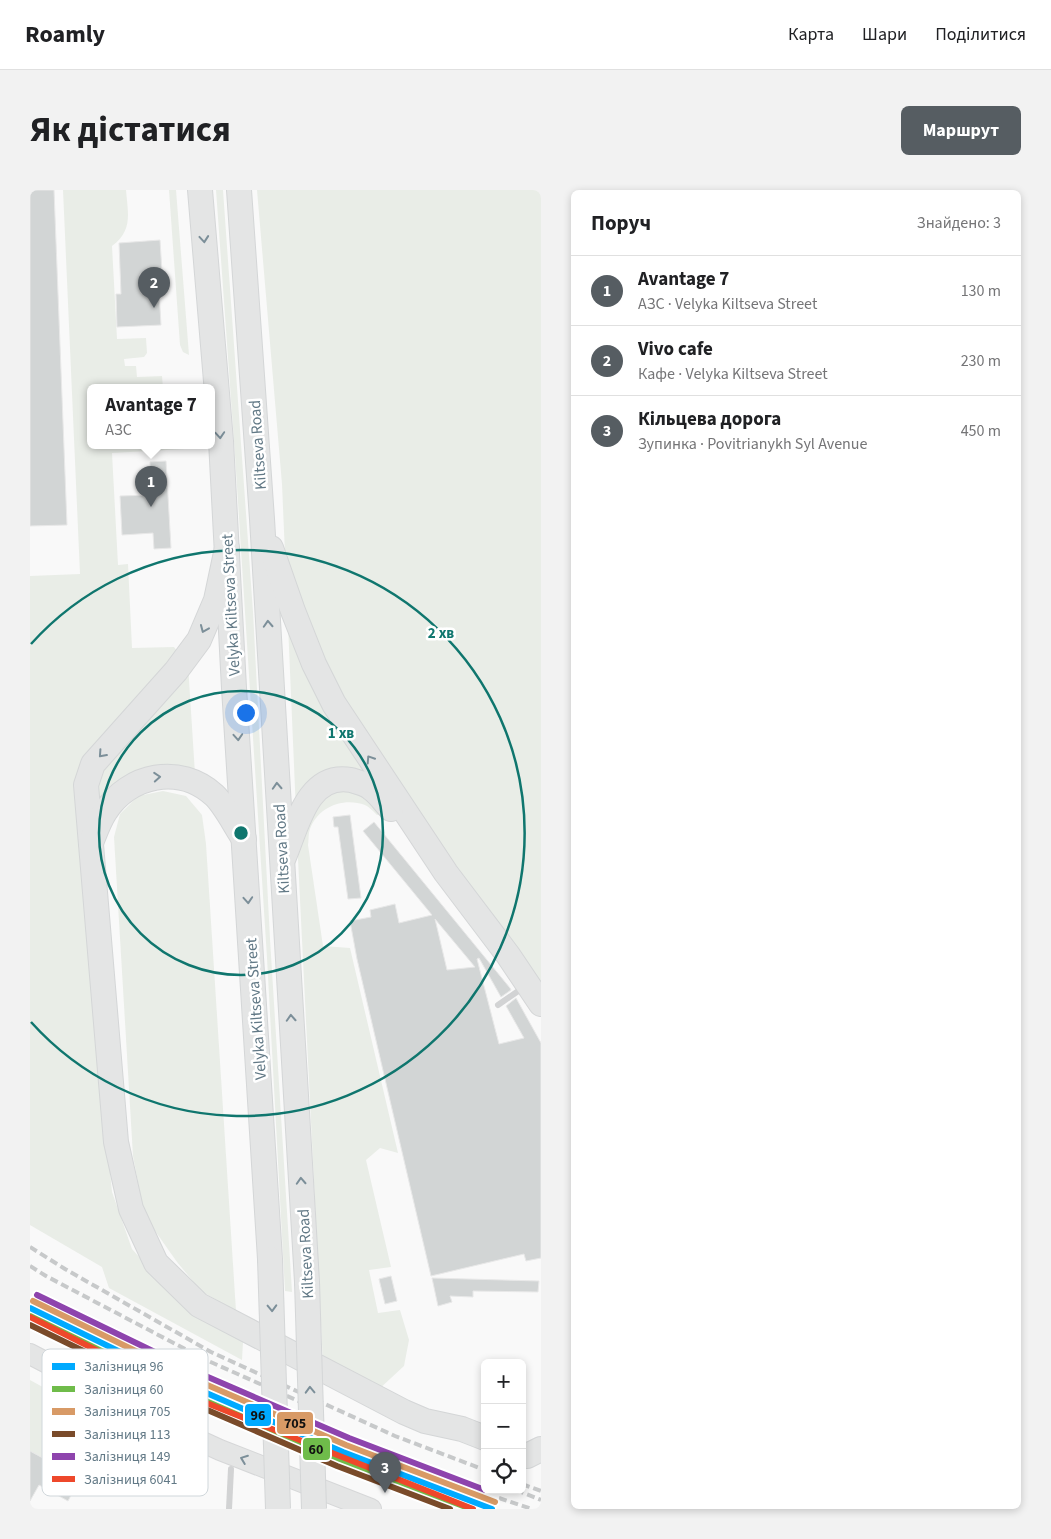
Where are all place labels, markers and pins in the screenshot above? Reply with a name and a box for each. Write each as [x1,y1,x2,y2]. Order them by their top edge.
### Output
pin: 2 [138,267,170,308]
pin: 1 [135,466,167,507]
centre of rings [232,824,250,842]
pin: 3 [369,1452,401,1493]

